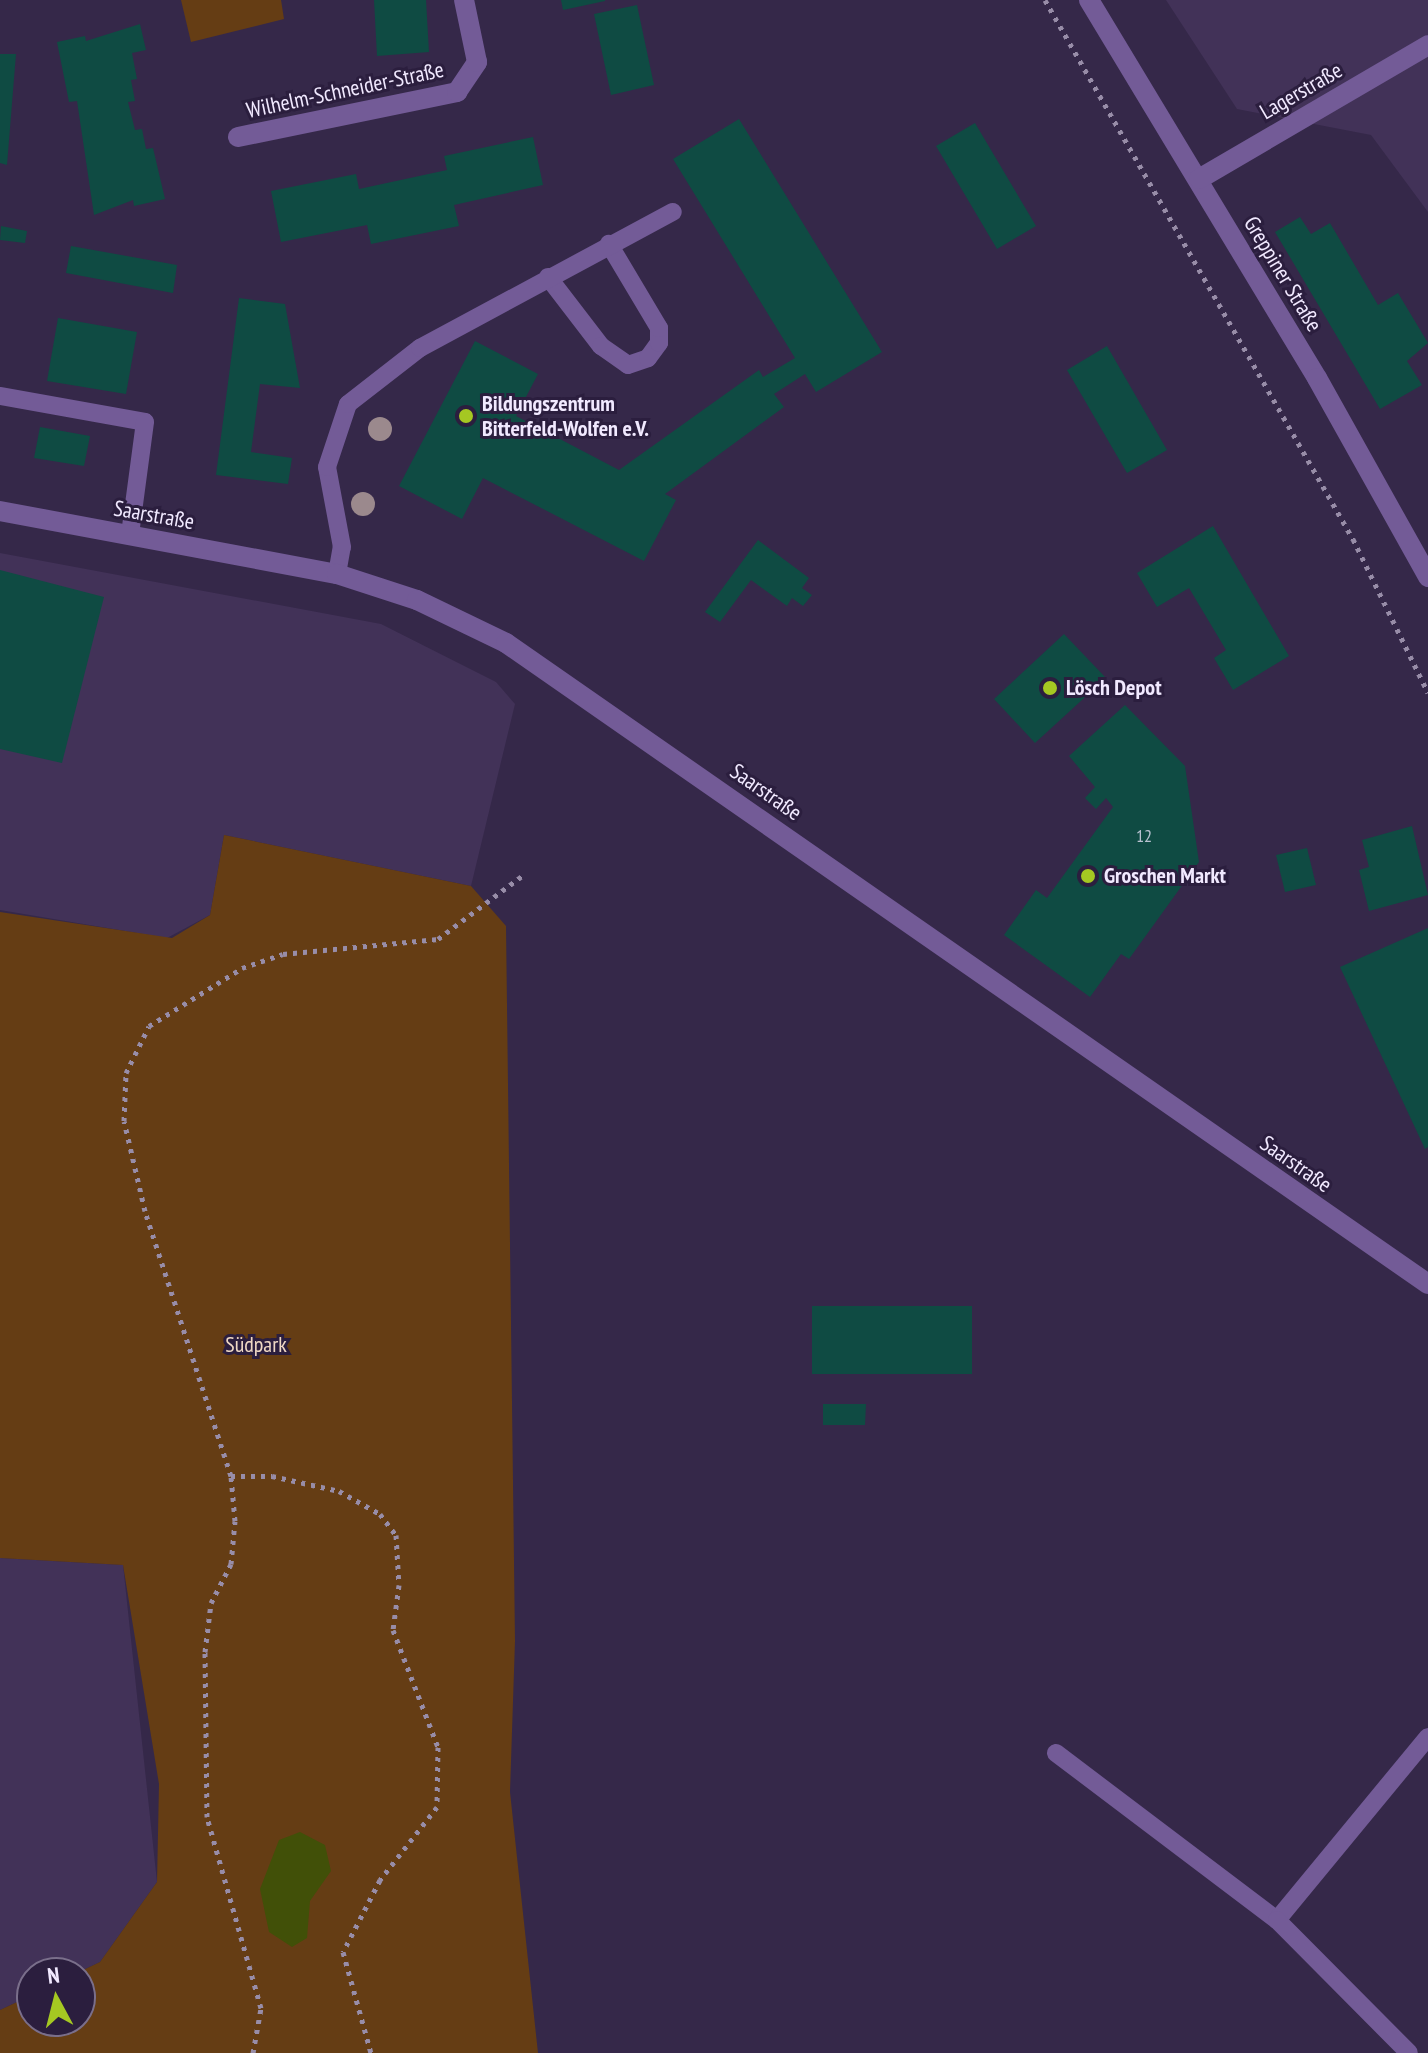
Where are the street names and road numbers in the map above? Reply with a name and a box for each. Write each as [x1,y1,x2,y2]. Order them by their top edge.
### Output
street label: Wilhelm-Schneider-Straße [244,56,446,124]
street label: Lagerstraße [1255,57,1347,125]
street label: Greppiner Straße [1238,212,1328,336]
street label: Saarstraße [112,495,196,535]
street label: Saarstraße [725,758,807,826]
street label: Saarstraße [1255,1130,1337,1198]

